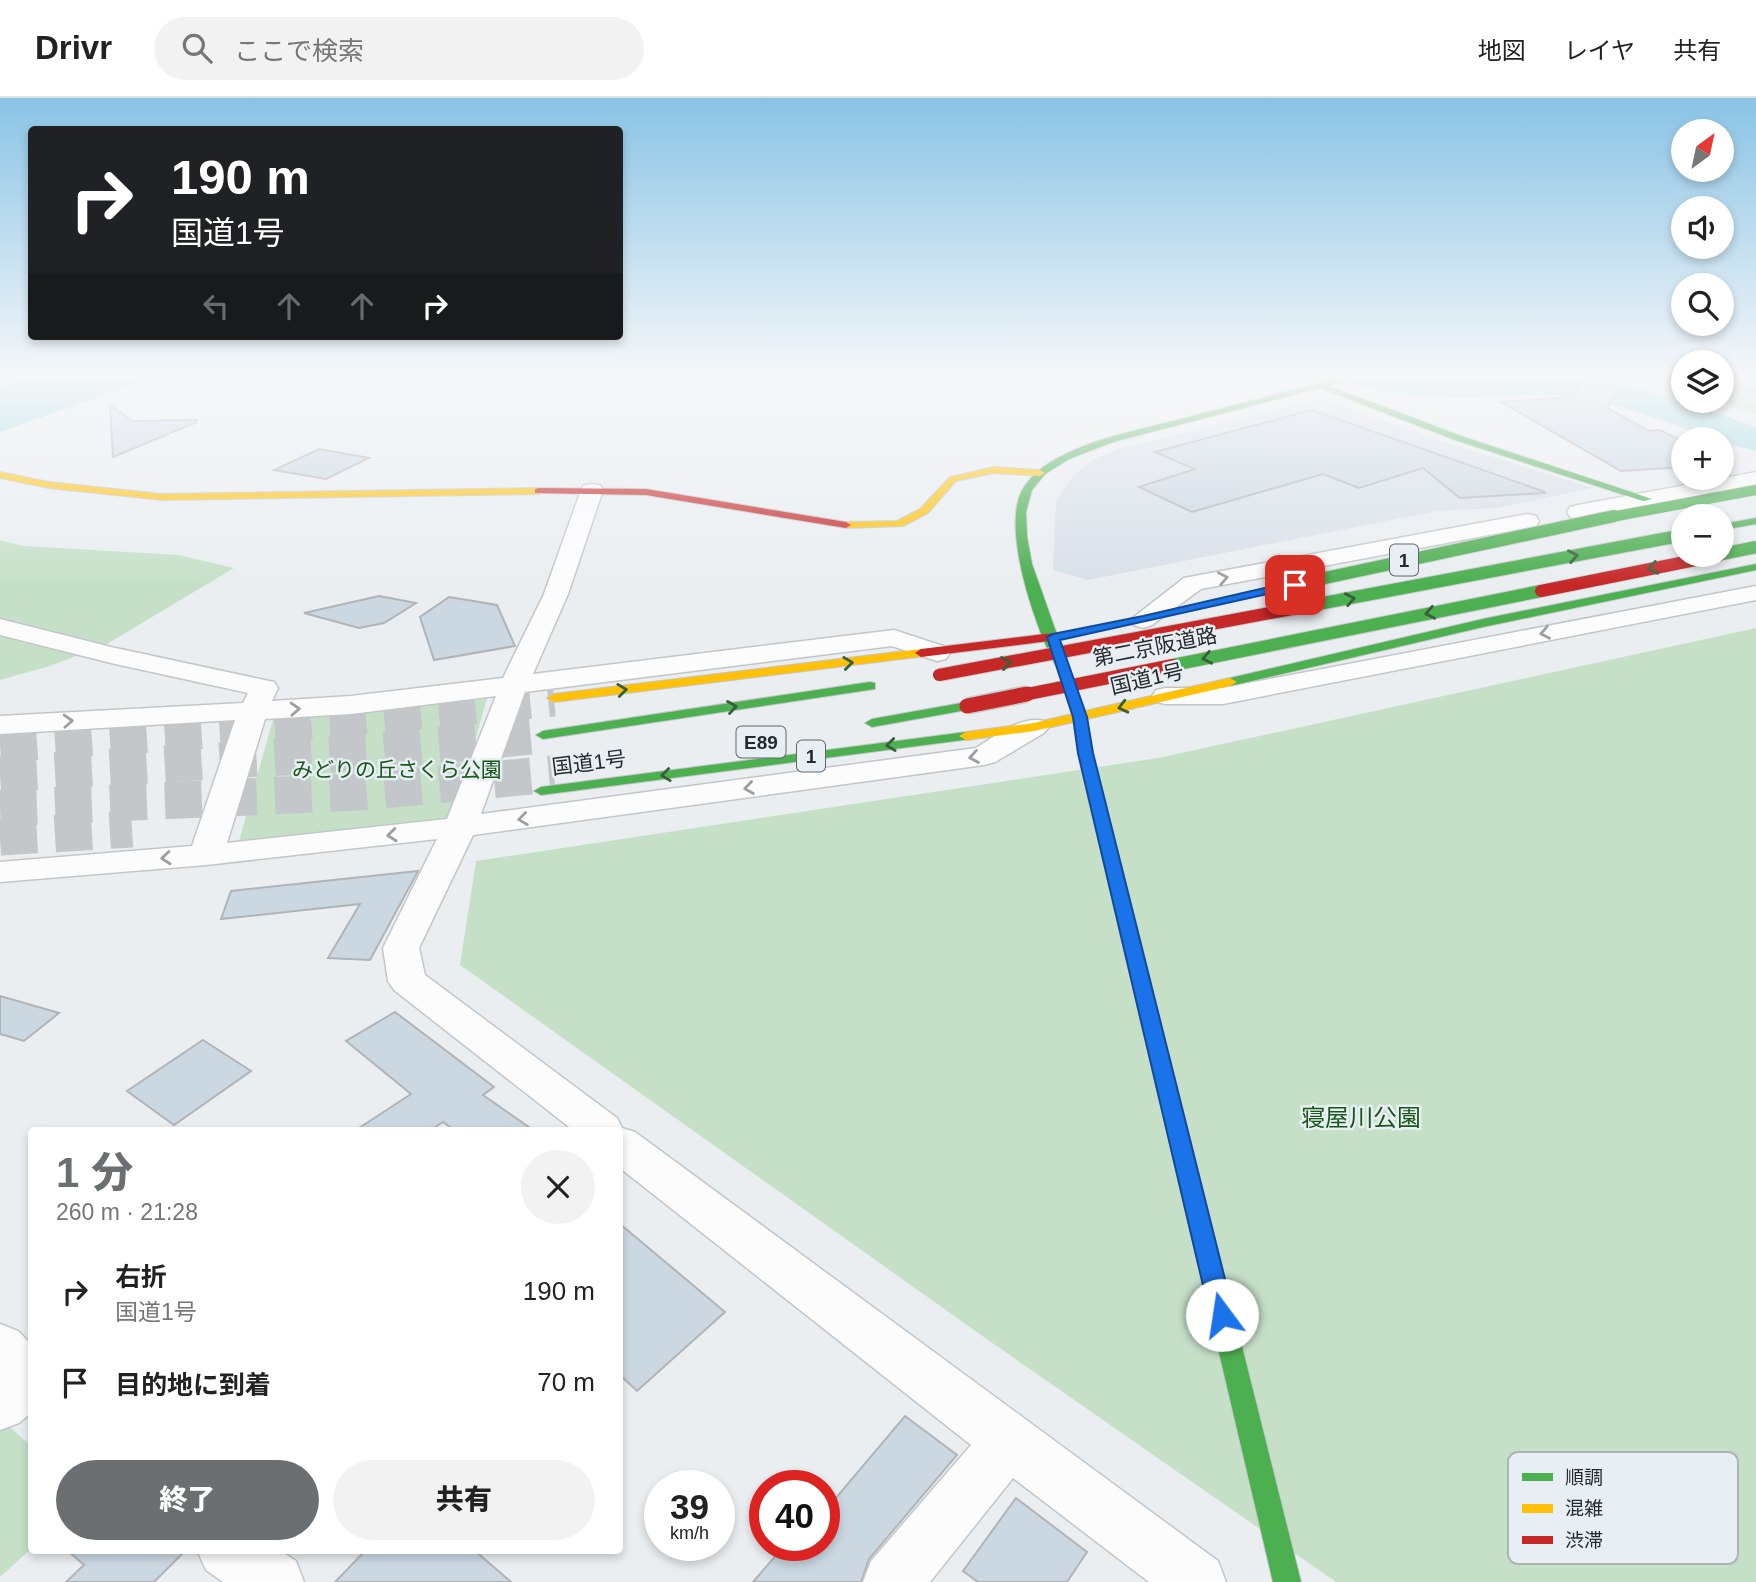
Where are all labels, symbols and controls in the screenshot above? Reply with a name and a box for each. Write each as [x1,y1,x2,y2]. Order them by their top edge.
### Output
search box [154,17,644,80]
text: Drivr [35,29,112,66]
icon: search [178,29,216,67]
text: ここで検索 [234,36,364,66]
text: 地図 [1478,37,1526,64]
text: レイヤ [1564,37,1635,64]
text: 共有 [1673,37,1721,64]
north arrow [1671,119,1734,182]
map controls [1671,119,1734,567]
text: 190 m [171,150,310,204]
icon: right [56,154,147,245]
button: sound [1671,196,1734,259]
text: 国道1号 [171,215,285,251]
button: search [1671,273,1734,336]
icon: left [197,287,235,325]
icon: ahead [270,287,308,325]
icon: ahead [343,287,381,325]
icon: right [416,287,454,325]
button: layers [1671,350,1734,413]
button: + [1671,427,1734,490]
button: − [1671,504,1734,567]
road number: 1 [1390,544,1418,575]
one-way arrow [1567,550,1579,565]
pin [1265,555,1325,615]
one-way arrow [1647,560,1659,575]
icon: arrive [1276,566,1314,604]
one-way arrow [1217,571,1229,586]
one-way arrow [1344,592,1356,607]
one-way arrow [1424,605,1436,620]
street label: 第二京阪道路 [1091,623,1219,670]
one-way arrow [1539,625,1551,640]
one-way arrow [1201,650,1213,665]
one-way arrow [842,656,854,671]
one-way arrow [1000,656,1012,671]
street label: 国道1号 [1108,659,1186,698]
one-way arrow [616,682,628,697]
one-way arrow [1117,699,1129,713]
one-way arrow [726,700,738,715]
one-way arrow [290,701,301,716]
one-way arrow [63,714,74,729]
road number: E89 [736,726,786,758]
one-way arrow [885,738,897,753]
road number: 1 [797,740,825,772]
street label: 国道1号 [550,747,627,778]
one-way arrow [968,749,980,764]
park label: みどりの丘さくら公園 [292,758,502,781]
one-way arrow [660,767,672,782]
one-way arrow [743,780,755,795]
one-way arrow [518,811,529,826]
one-way arrow [386,827,398,842]
one-way arrow [160,850,171,865]
park label: 寝屋川公園 [1301,1104,1421,1131]
text: 1 分 [56,1149,133,1196]
button: close [521,1150,595,1224]
text: 260 m · 21:28 [56,1199,198,1225]
text: 右折 [115,1262,167,1292]
icon: right [56,1273,94,1311]
text: 190 m [523,1276,595,1306]
position arrow [1185,1278,1259,1352]
text: 国道1号 [115,1299,197,1325]
icon: arrive [56,1364,94,1402]
text: 70 m [537,1367,595,1397]
text: 目的地に到着 [115,1370,271,1400]
legend [1508,1452,1738,1564]
button: 終了 [56,1460,319,1540]
button: 共有 [333,1460,595,1540]
text: 順調 [1565,1467,1603,1488]
speed limit sign: 40 [749,1470,840,1561]
text: 39 [670,1487,709,1526]
text: 混雑 [1565,1498,1603,1519]
text: km/h [670,1523,709,1543]
text: 渋滞 [1565,1530,1603,1551]

